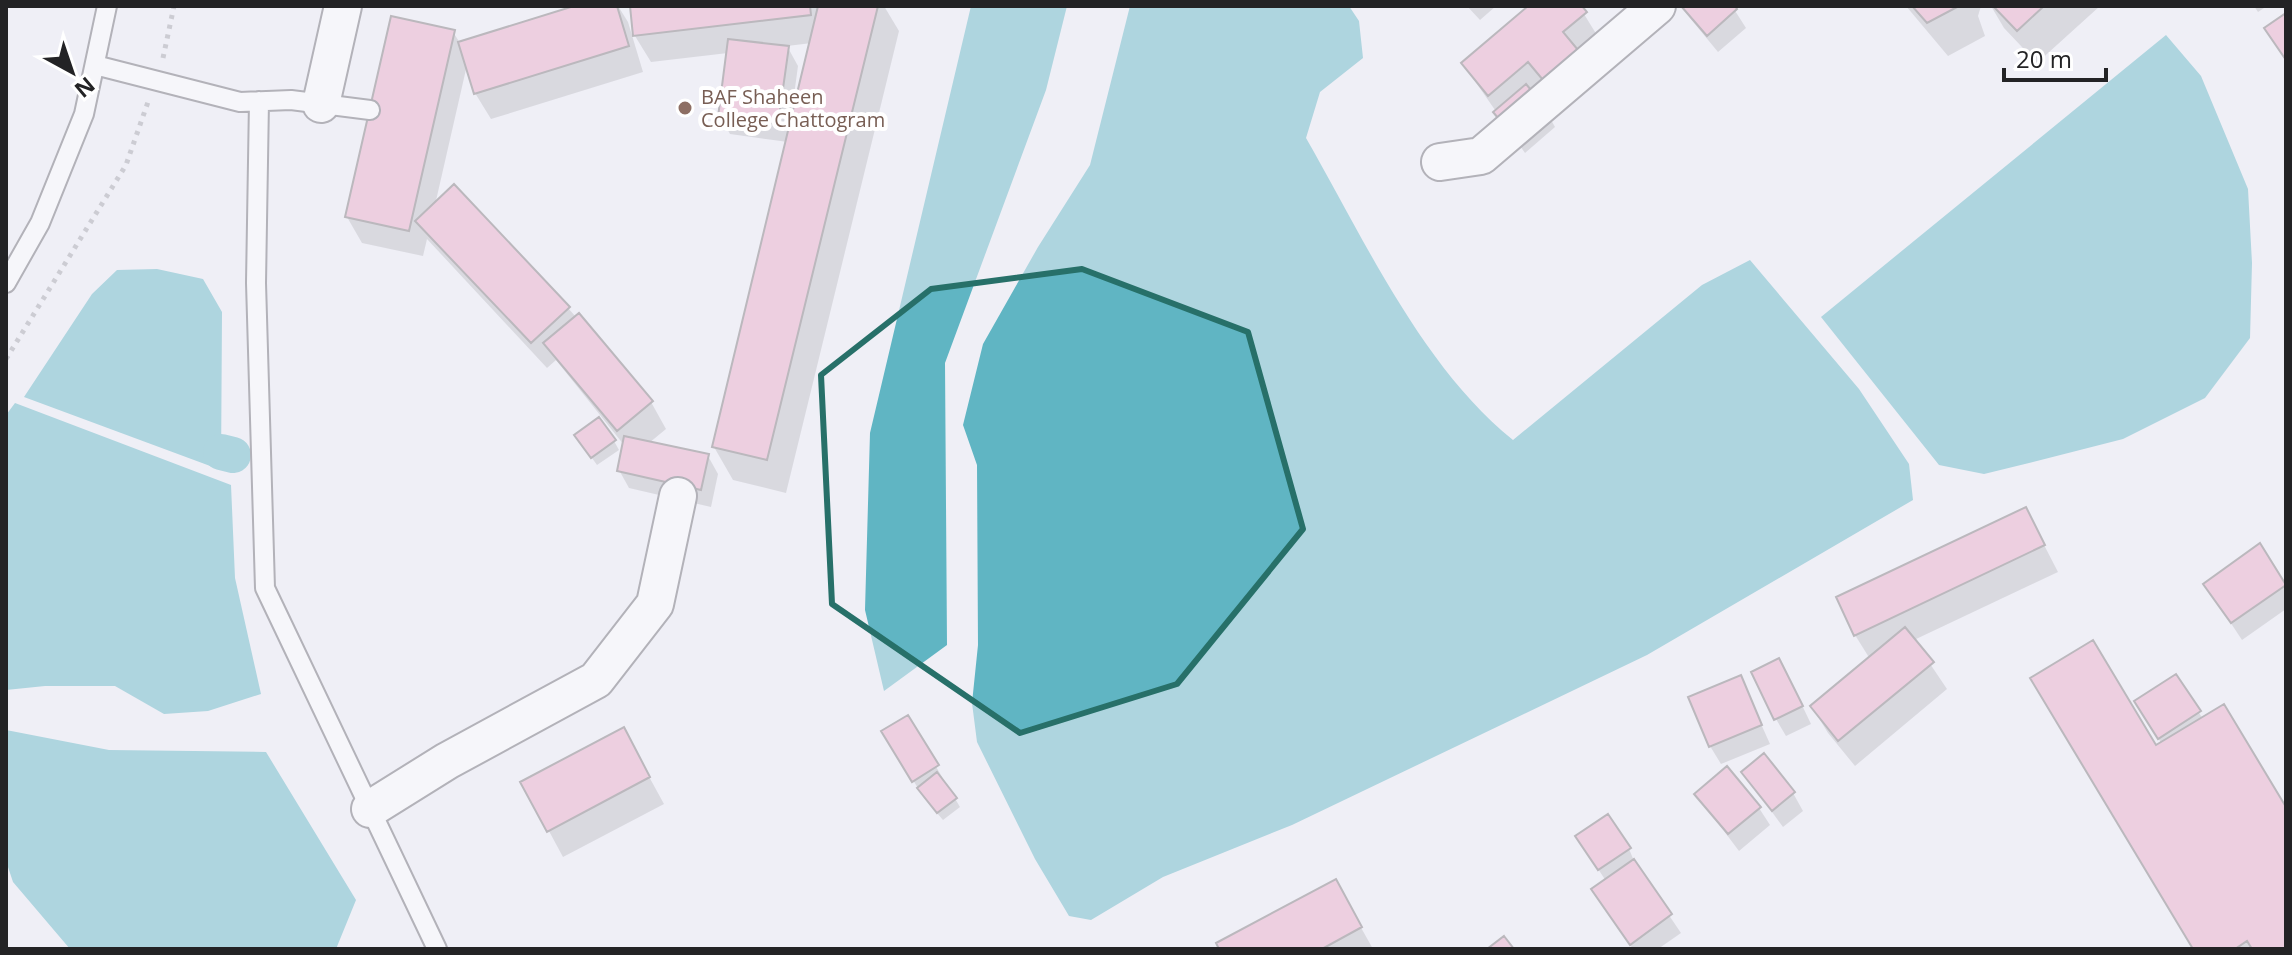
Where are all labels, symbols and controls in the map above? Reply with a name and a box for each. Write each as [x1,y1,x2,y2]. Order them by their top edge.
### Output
north arrow [32,32,112,112]
scale bar [2004,32,2106,82]
text: 20 m [2016,42,2072,75]
text: N [69,71,102,105]
place label: BAF Shaheen College Chattogram [701,83,885,133]
marker: BAF Shaheen College Chattogram [676,99,694,117]

